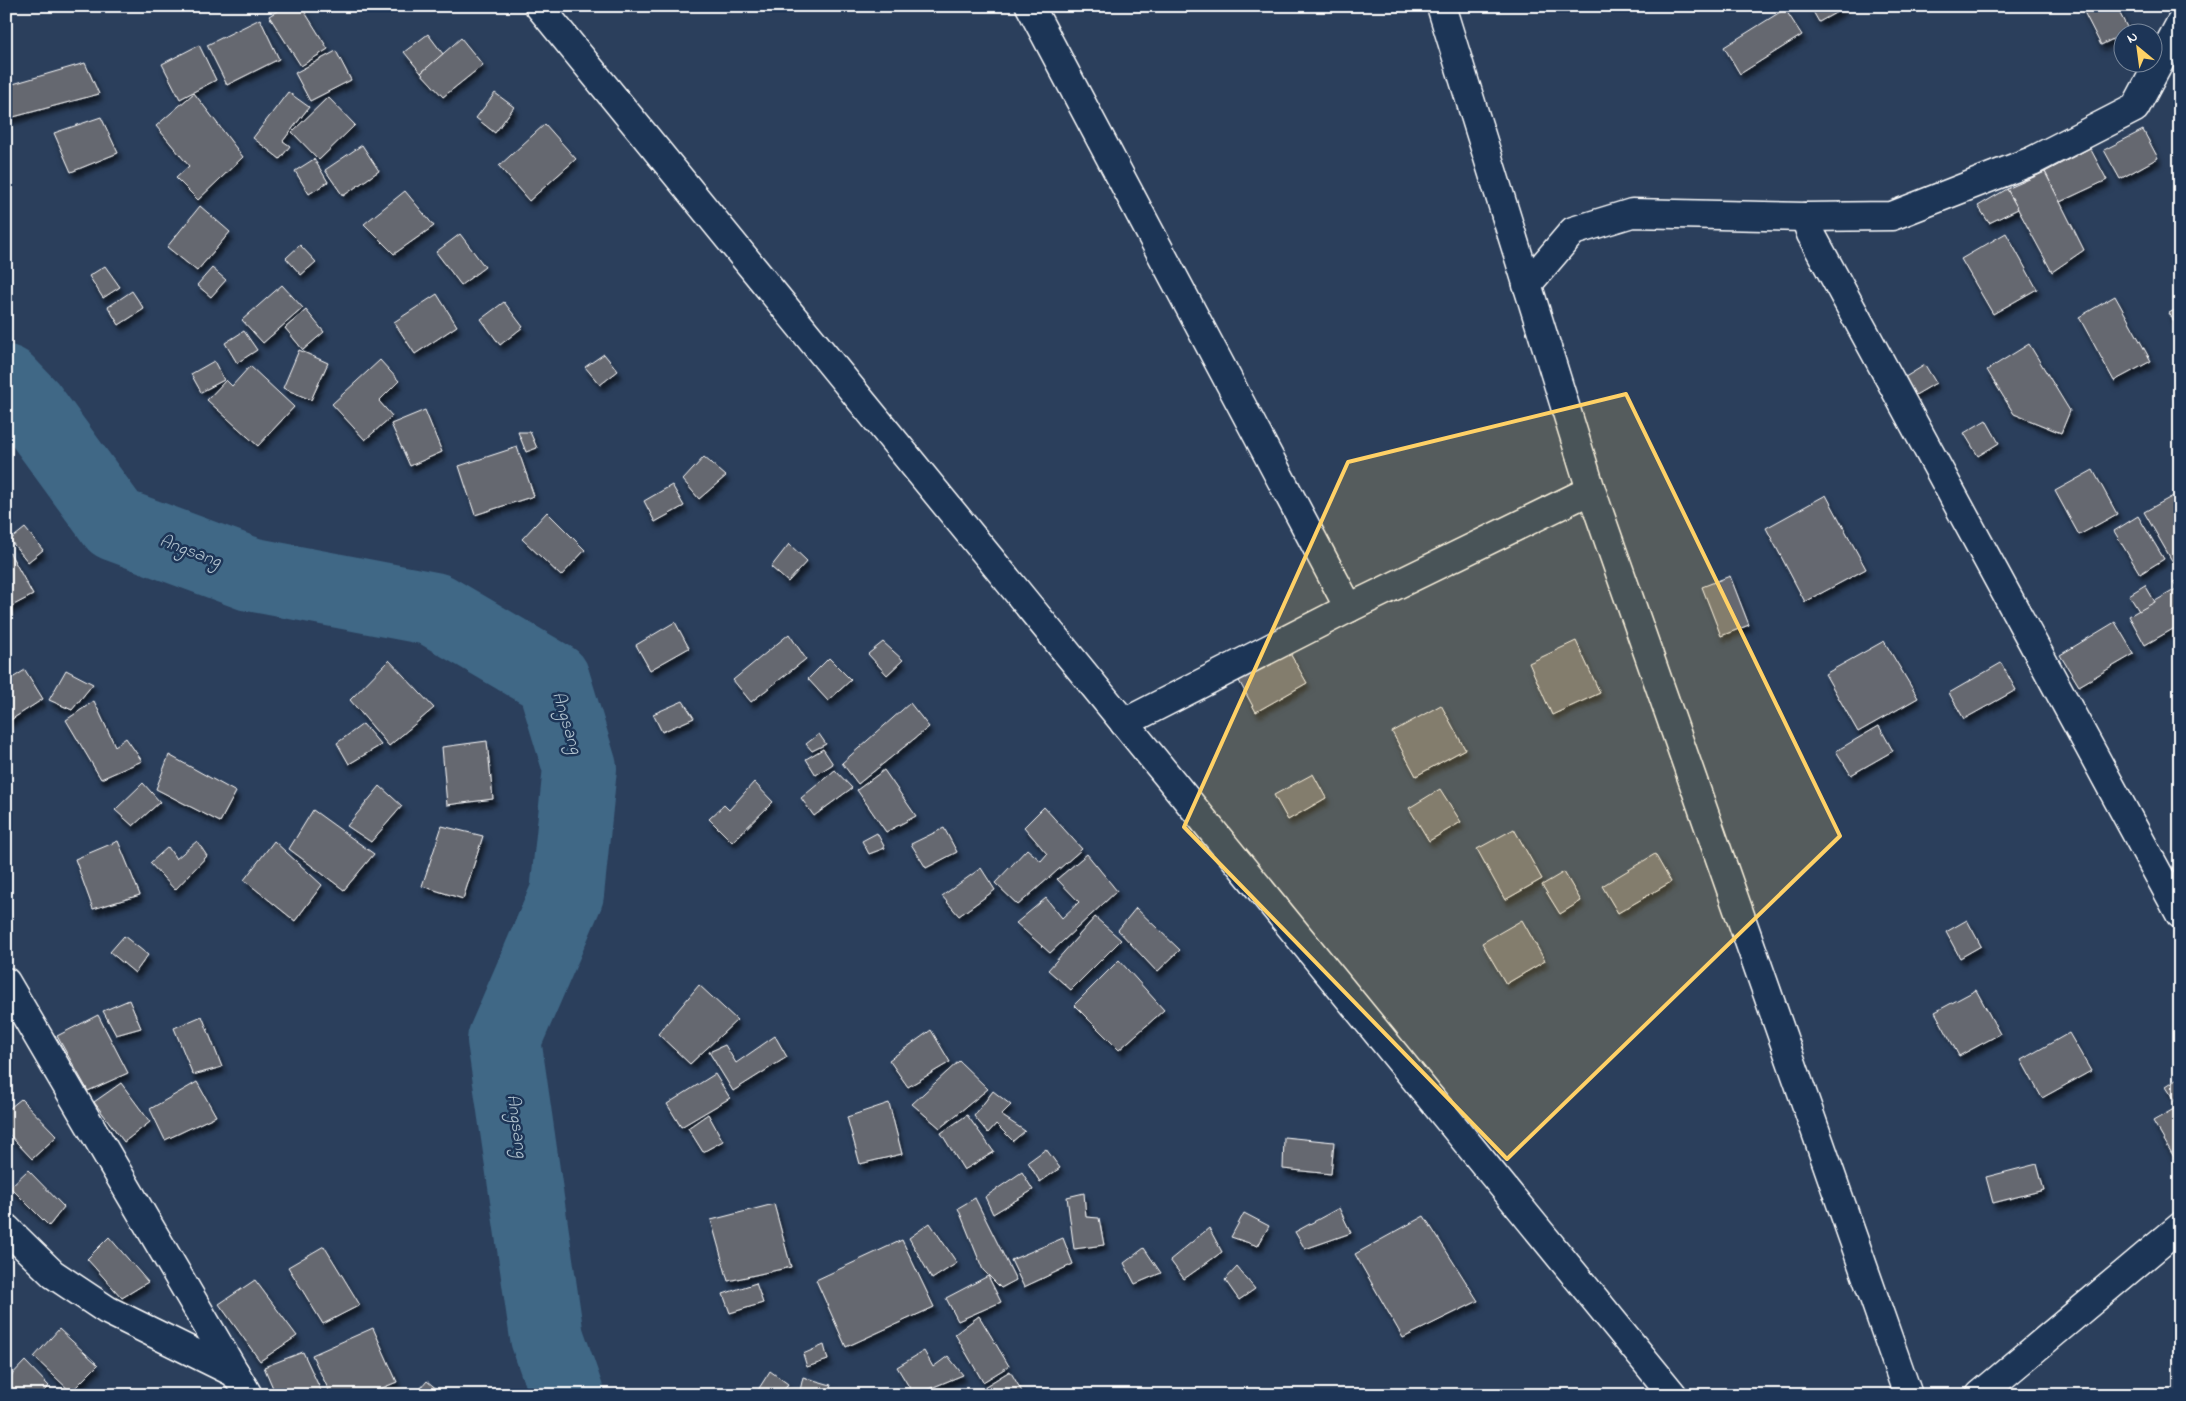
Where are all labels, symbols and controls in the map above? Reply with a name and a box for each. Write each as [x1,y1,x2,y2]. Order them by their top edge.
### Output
north arrow [2114,22,2164,72]
text: N [2123,26,2142,49]
water label: Angsang [156,529,225,575]
water label: Angsang [544,689,588,758]
water label: Angsang [499,1093,533,1160]

